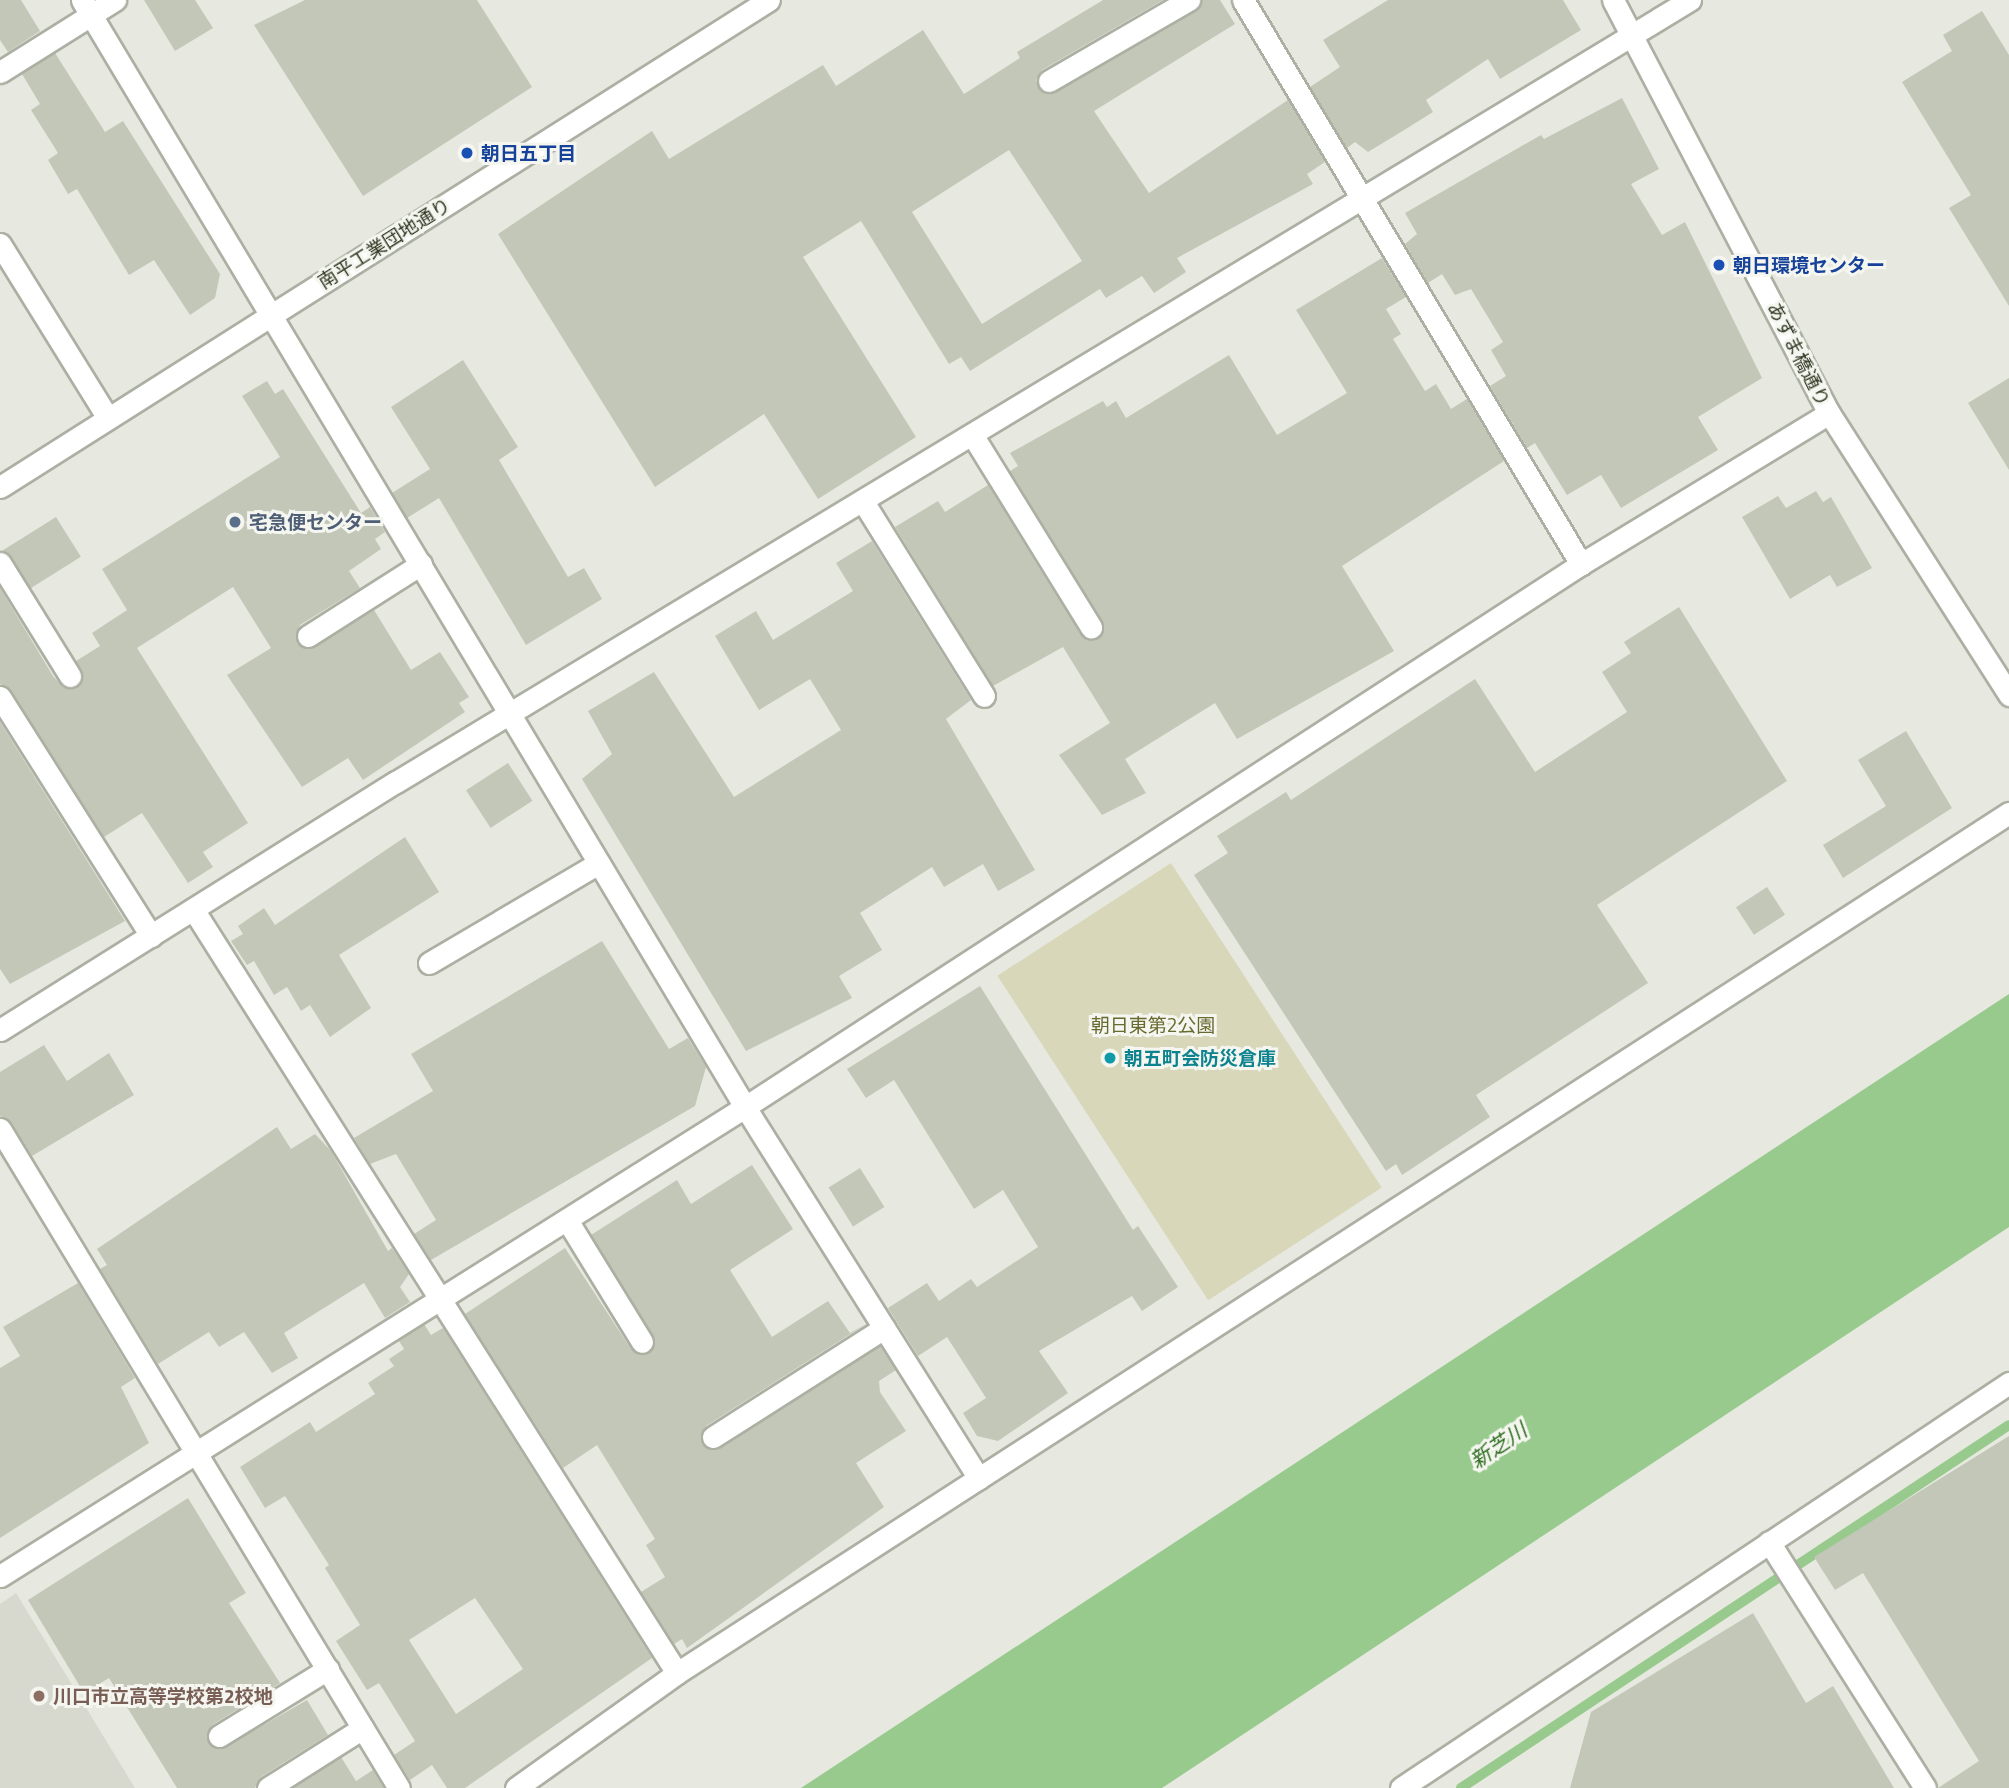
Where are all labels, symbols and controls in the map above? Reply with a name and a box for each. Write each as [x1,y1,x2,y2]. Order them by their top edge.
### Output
place label: 朝日五丁目 [481,142,576,164]
marker: 朝日五丁目 [459,145,475,161]
street label: 南平工業団地通り [314,193,454,293]
place label: 朝日環境センター [1733,254,1885,276]
marker: 朝日環境センター [1711,257,1727,273]
street label: あずま橋通り [1763,298,1835,410]
place label: 宅急便センター [249,511,382,533]
marker: 宅急便センター [227,514,243,530]
park label: 朝日東第2公園 [1091,1014,1215,1036]
place label: 朝五町会防災倉庫 [1124,1047,1276,1069]
marker: 朝五町会防災倉庫 [1102,1050,1118,1066]
water label: 新芝川 [1465,1417,1531,1473]
place label: 川口市立高等学校第2校地 [53,1685,273,1707]
marker: 川口市立高等学校第2校地 [31,1688,47,1704]

